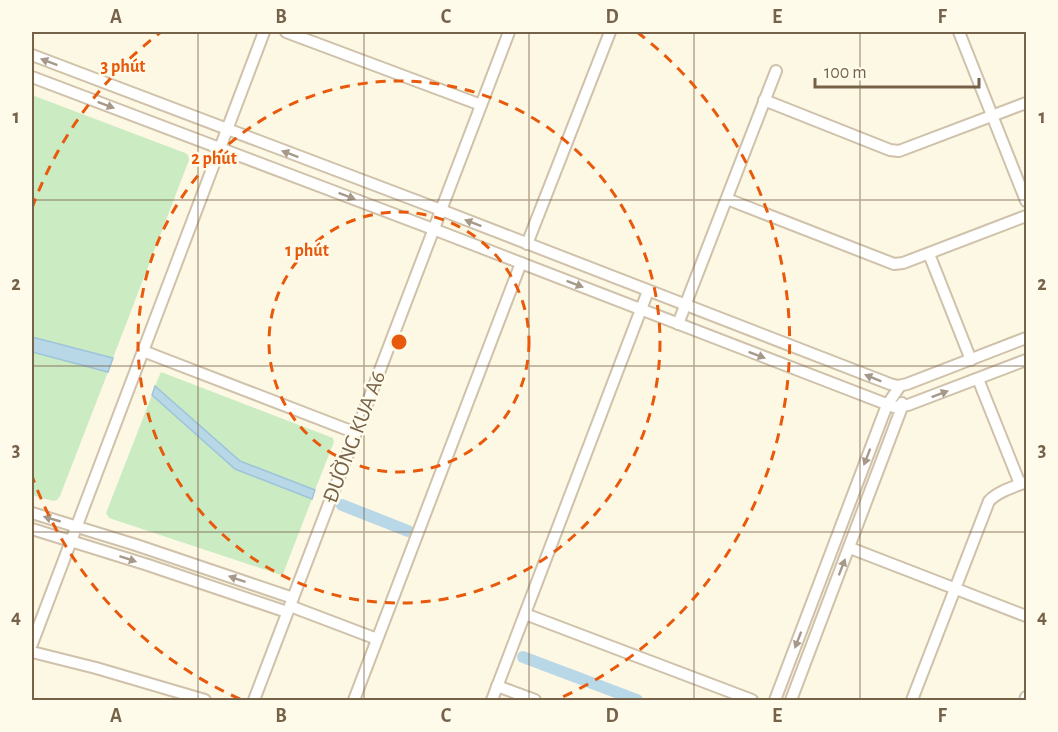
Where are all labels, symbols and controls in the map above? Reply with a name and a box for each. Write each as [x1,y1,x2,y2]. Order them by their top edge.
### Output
text: A [110,7,122,27]
text: B [275,7,287,27]
text: C [441,7,452,27]
text: D [605,7,619,27]
text: E [772,7,782,27]
text: F [937,7,947,27]
scale bar [815,51,978,89]
one-way arrow [40,57,58,66]
text: 3 phút [101,58,145,76]
text: 100 m [824,64,867,82]
one-way arrow [97,101,115,110]
text: 1 [12,107,20,127]
text: 1 [1038,107,1046,127]
one-way arrow [281,149,299,158]
text: 2 phút [191,150,237,168]
one-way arrow [338,192,356,202]
one-way arrow [463,218,481,228]
text: 1 phút [285,242,329,260]
text: 2 [11,274,21,294]
text: 2 [1037,274,1047,294]
one-way arrow [567,280,585,290]
centre of rings [389,332,409,352]
one-way arrow [748,350,766,360]
street label: ĐƯỜNG KUA A6 [318,368,389,506]
one-way arrow [864,373,882,382]
one-way arrow [931,388,949,398]
text: 3 [12,440,20,460]
text: 3 [1038,440,1046,460]
one-way arrow [862,449,872,467]
one-way arrow [43,514,61,523]
one-way arrow [119,554,137,564]
one-way arrow [838,558,848,576]
one-way arrow [228,573,246,583]
text: 4 [11,607,21,627]
text: 4 [1037,607,1047,627]
one-way arrow [793,631,802,649]
text: A [110,706,122,726]
text: B [275,706,287,726]
text: C [441,706,452,726]
text: D [605,706,619,726]
text: E [772,706,782,726]
text: F [937,706,947,726]

